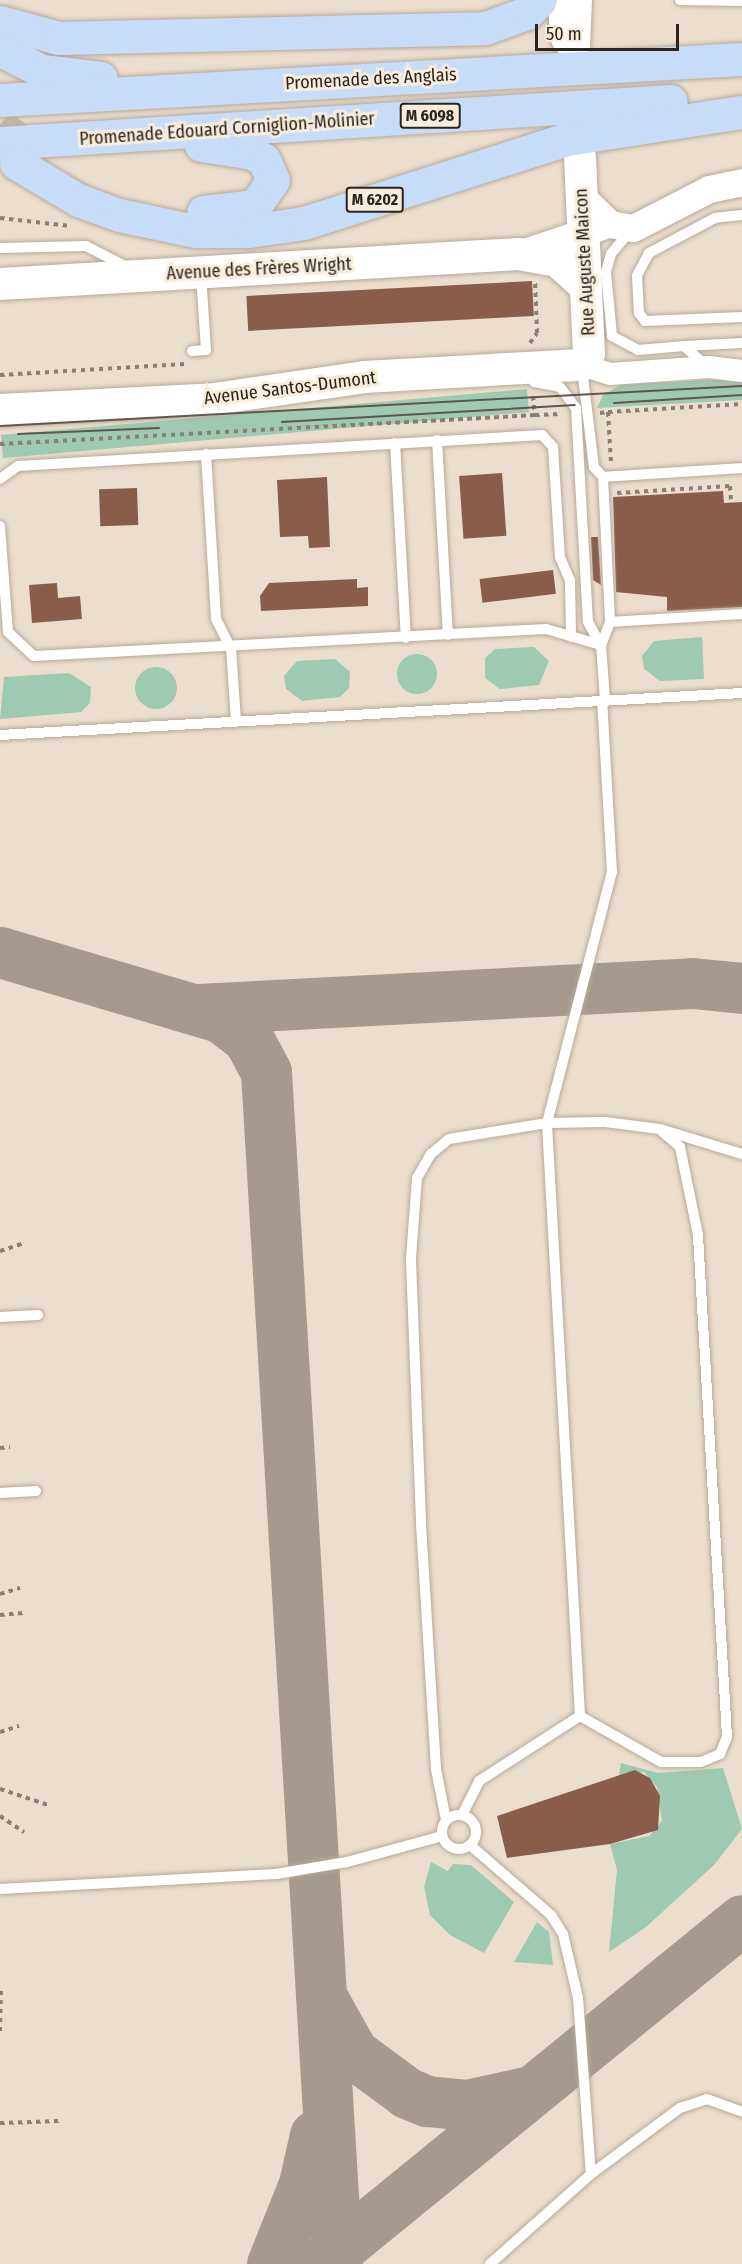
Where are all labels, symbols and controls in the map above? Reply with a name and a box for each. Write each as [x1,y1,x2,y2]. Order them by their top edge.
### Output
scale bar [538,12,682,50]
text: 50 m [546,23,582,45]
street label: Promenade des Anglais [285,64,457,94]
road number: M 6098 [398,103,462,129]
street label: Promenade Edouard Corniglion-Molinier [79,108,375,150]
road number: M 6202 [345,187,405,213]
street label: Rue Auguste Maicon [570,188,600,336]
street label: Avenue des Frères Wright [166,253,352,285]
street label: Avenue Santos-Dumont [203,367,377,409]

